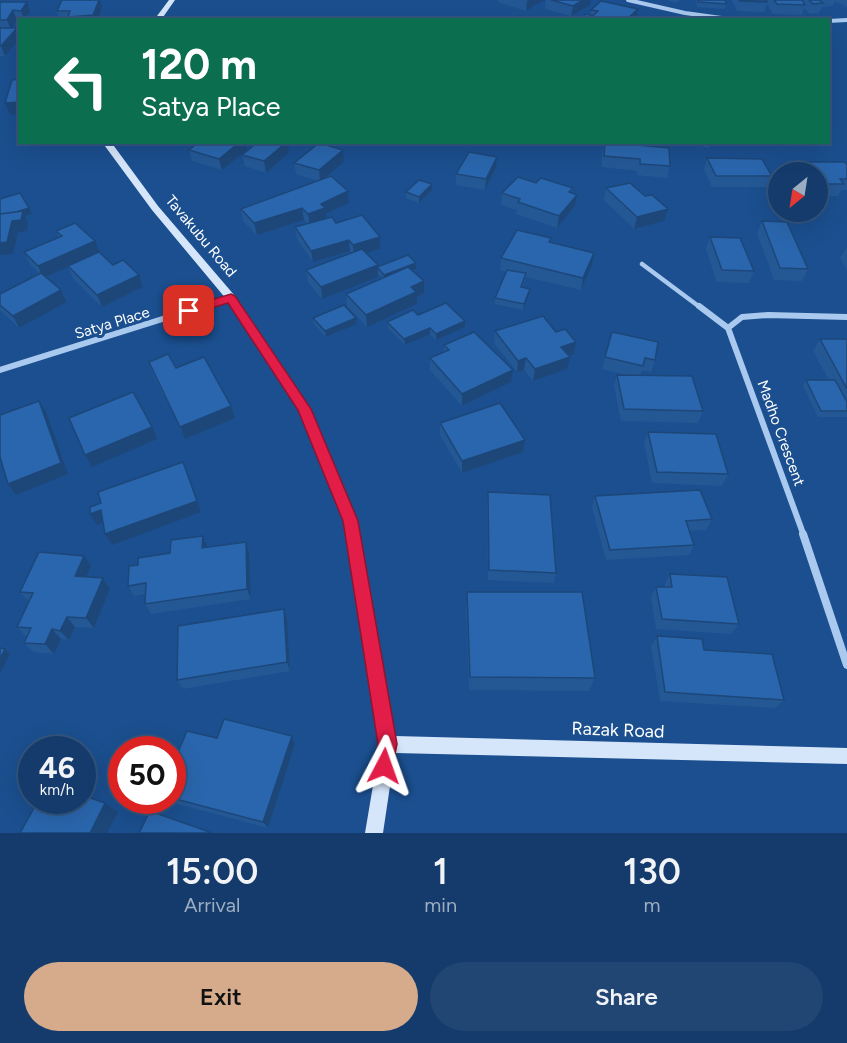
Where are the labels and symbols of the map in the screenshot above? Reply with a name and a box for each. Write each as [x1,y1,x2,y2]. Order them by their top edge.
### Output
north arrow [768,162,828,222]
street label: Tavakubu Road [162,191,240,281]
pin [163,285,214,336]
street label: Satya Place [72,303,152,343]
street label: Madho Crescent [754,378,809,489]
street label: Razak Road [571,717,665,743]
position arrow [352,734,416,798]
speed limit sign: 50 [108,736,186,814]

